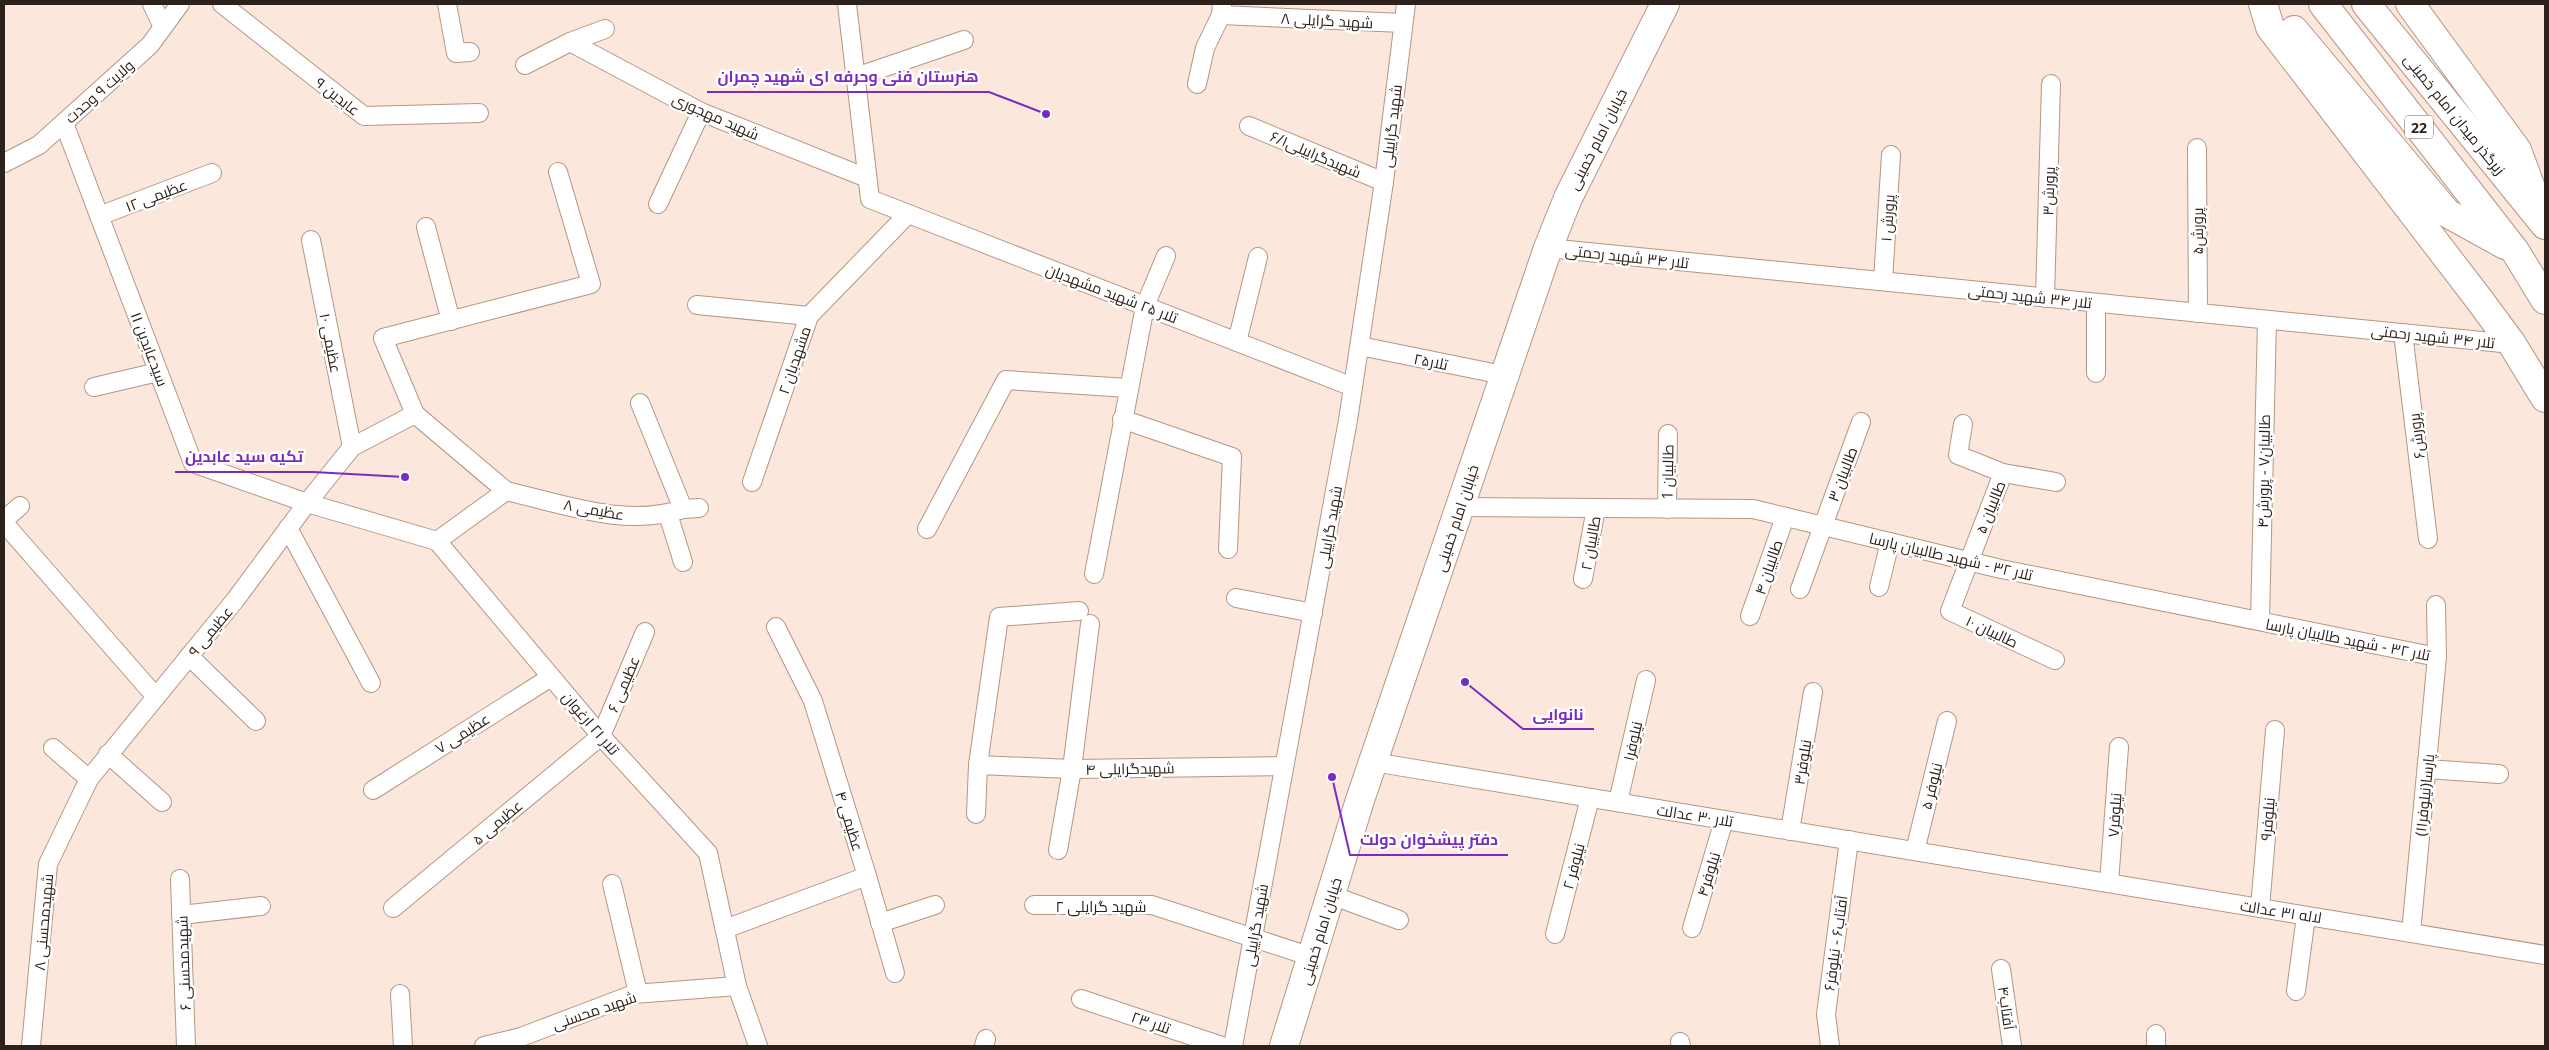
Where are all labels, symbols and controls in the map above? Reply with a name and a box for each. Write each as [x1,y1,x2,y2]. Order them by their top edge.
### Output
street label: شهید گرایلی ۸ [1280,8,1374,33]
street label: زیرگذر میدان امام خمینی [2399,49,2510,179]
street label: ولایت ۹ وحدت [60,55,138,127]
callout: هنرستان فنی وحرفه ای شهید چمران [707,61,989,92]
text: هنرستان فنی وحرفه ای شهید چمران [717,65,979,88]
street label: عابدین ۹ [311,72,364,121]
street label: شهید گراییلی [1376,83,1407,169]
street label: خیابان امام خمینی [1563,85,1632,194]
street label: شهید مهجوری [669,88,763,145]
road number: 22 [2405,115,2433,138]
street label: شهیدگراییلی۶/۱ [1267,126,1365,183]
street label: پرورش۳ [2037,166,2060,216]
street label: عظیمی ۱۲ [122,174,190,217]
street label: پرورش ۱ [1875,194,1900,242]
street label: پرورش۵ [2187,208,2208,255]
street label: تلار ۳۴ شهید رحمتی [1564,240,1690,273]
street label: تلار ۲۵ شهید مشهدبان [1043,259,1181,328]
street label: تلار ۳۴ شهید رحمتی [1967,280,2093,313]
street label: سیدعابدین ۱۱ [126,309,173,389]
street label: عظیمی ۱۰ [314,312,347,375]
street label: تلار ۳۴ شهید رحمتی [2370,320,2496,353]
street label: مشهدبان ۲ [773,323,816,397]
street label: تلار۲۵ [1412,348,1450,374]
street label: پرورش۶ [2403,412,2430,460]
street label: طالبیان۷ - پرورش۴ [2252,414,2275,528]
callout: تکیه سید عابدین [175,441,313,472]
street label: طالبیان 1 [1657,444,1678,500]
street label: طالبیان ۳ [1822,444,1862,505]
text: تکیه سید عابدین [185,445,304,467]
street label: خیابان امام خمینی [1429,462,1484,574]
street label: طالبیان ۵ [1970,478,2011,537]
street label: شهید گراییلی [1312,484,1347,570]
street label: عظیمی ۸ [562,494,626,525]
street label: طالبیان ۲ [1575,514,1606,572]
street label: تلار ۳۲ - شهید طالبیان پارسا [1867,527,2035,586]
street label: طالبیان ۴ [1749,537,1788,597]
street label: عظیمی ۹ [183,602,238,661]
street label: طالبیان ۱۰ [1962,610,2021,653]
street label: تلار ۳۲ - شهید طالبیان پارسا [2264,613,2432,666]
street label: عظیمی ۶ [602,653,645,715]
street label: تلار ۲۱ ارغوان [557,687,624,760]
callout: نانوایی [1523,698,1594,729]
text: نانوایی [1532,703,1584,725]
street label: عظیمی ۷ [431,708,494,759]
street label: نیلوفر۱ [1618,719,1646,763]
street label: نیلوفر۳ [1789,738,1815,786]
street label: پارسا(نیلوفر۱۱) [2410,753,2439,837]
street label: شهیدگرایلی ۴ [1085,757,1175,780]
street label: نیلوفر ۵ [1916,761,1946,811]
street label: عظیمی ۴ [830,789,869,854]
street label: نیلوفر۷ [2102,792,2126,838]
street label: عظیمی ۵ [468,795,527,850]
street label: نیلوفر۹ [2255,797,2279,841]
street label: تلار ۳۰ عدالت [1655,799,1735,831]
callout: دفتر پیشخوان دولت [1350,824,1508,855]
text: دفتر پیشخوان دولت [1360,828,1498,851]
street label: نیلوفر ۲ [1557,841,1589,891]
street label: نیلوفر۴ [1692,849,1724,899]
street label: شهیدمحسنی ۸ [29,873,58,971]
street label: خیابان امام خمینی [1294,875,1347,987]
street label: شهید گراییلی [1238,882,1273,968]
street label: آفتاب۶ - نیلوفر۶ [1818,894,1852,992]
street label: لاله ۳۱ عدالت [2239,895,2323,927]
street label: شهید گرایلی ۲ [1056,896,1146,917]
street label: شهیدمحسنی ۶ [171,915,196,1011]
street label: آفتاب۴ [1994,985,2020,1031]
street label: شهید محسنی [549,986,639,1035]
street label: تلار ۲۳ [1129,1006,1173,1038]

